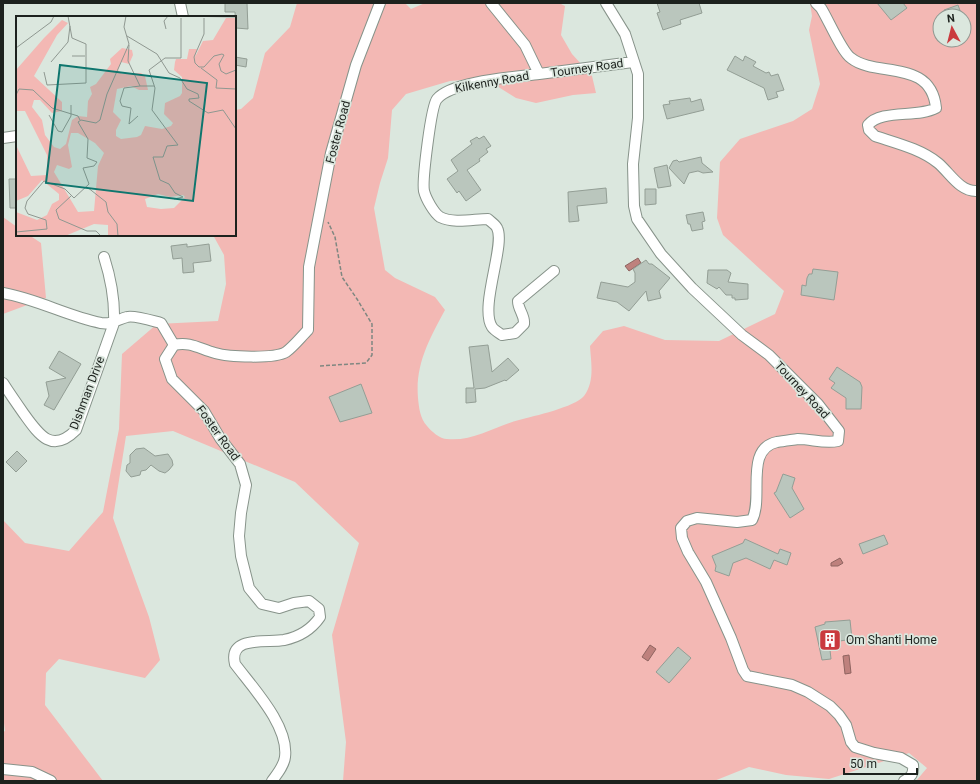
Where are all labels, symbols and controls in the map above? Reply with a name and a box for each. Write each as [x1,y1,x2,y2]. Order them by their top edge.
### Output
north arrow [932,8,972,48]
text: N [946,12,956,25]
inset map [16,16,236,236]
street label: Tourney Road [550,56,624,80]
street label: Kilkenny Road [454,69,530,95]
street label: Foster Road [323,99,353,165]
street label: Dishman Drive [67,354,107,432]
street label: Tourney Road [772,358,832,422]
street label: Foster Road [193,403,243,463]
building icon: Om Shanti Home [817,627,843,653]
place label: Om Shanti Home [846,633,937,647]
scale bar [844,750,917,776]
text: 50 m [850,757,877,771]

